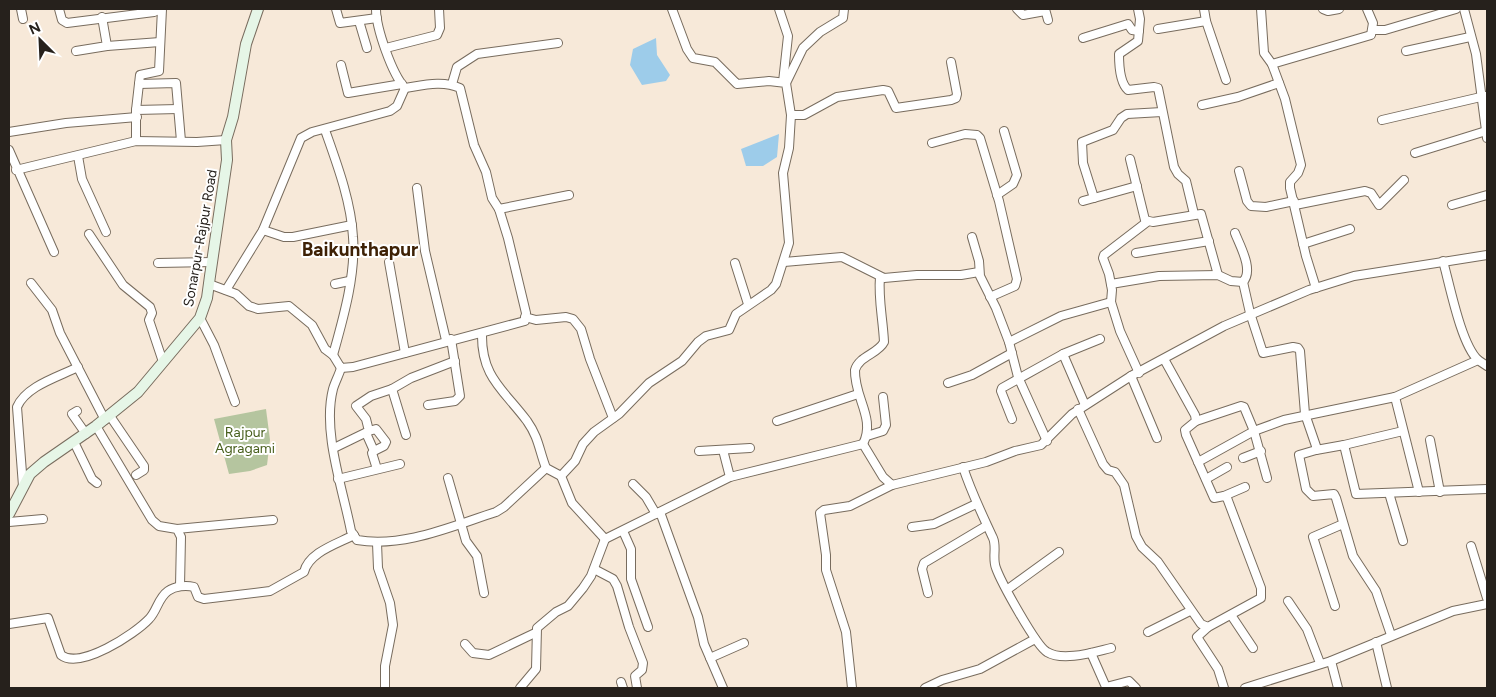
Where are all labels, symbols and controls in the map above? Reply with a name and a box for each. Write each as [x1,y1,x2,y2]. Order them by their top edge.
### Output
north arrow [15,15,65,65]
text: N [27,19,43,39]
street label: Sonarpur-Rajpur Road [180,168,221,308]
district label: Baikunthapur [302,238,418,261]
park label: Rajpur Agragami [215,424,275,457]

